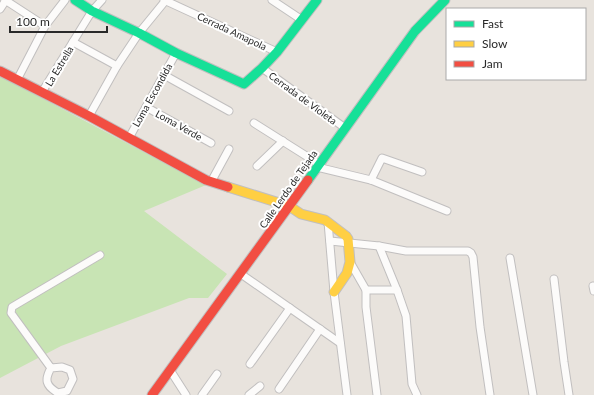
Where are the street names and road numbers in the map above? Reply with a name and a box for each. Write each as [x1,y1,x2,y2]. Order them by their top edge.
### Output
street label: Cerrada Amapola [195,10,269,52]
street label: La Estrella [42,44,76,88]
street label: Loma Escondida [130,61,174,129]
street label: Cerrada de Violeta [267,69,339,127]
street label: Loma Verde [154,107,204,143]
street label: Calle Lerdo de Tejada [257,148,319,230]

